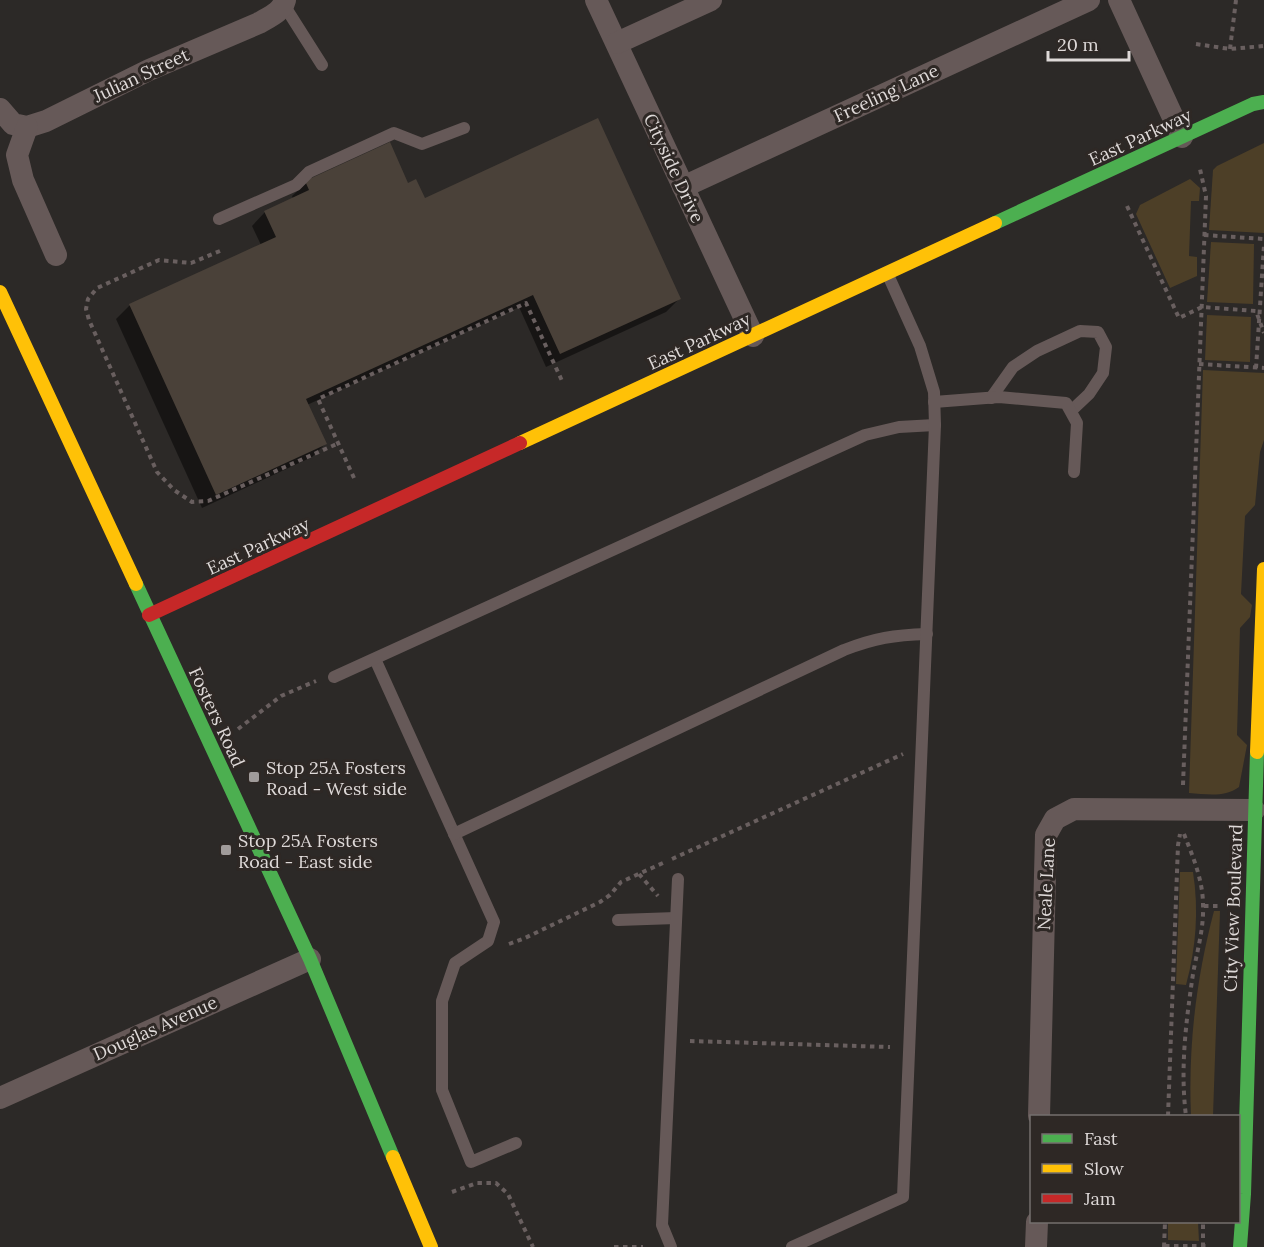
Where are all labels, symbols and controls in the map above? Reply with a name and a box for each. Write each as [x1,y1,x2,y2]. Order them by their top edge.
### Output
scale bar [1048,24,1129,62]
text: 20 m [1057,33,1099,56]
street label: Julian Street [88,43,193,108]
street label: Freeling Lane [830,59,942,127]
street label: East Parkway [1085,103,1196,171]
street label: Cityside Drive [639,110,709,227]
street label: East Parkway [644,307,755,375]
street label: East Parkway [203,512,314,580]
street label: Fosters Road [184,663,250,771]
place label: Stop 25A Fosters Road - West side [266,756,407,800]
marker: Stop 25A Fosters Road - West side [247,770,261,784]
street label: City View Boulevard [1219,823,1247,992]
place label: Stop 25A Fosters Road - East side [238,829,378,873]
street label: Neale Lane [1032,837,1060,931]
marker: Stop 25A Fosters Road - East side [219,843,233,857]
street label: Douglas Avenue [89,990,221,1066]
legend [1030,1115,1240,1223]
text: Fast [1084,1127,1118,1150]
text: Slow [1084,1157,1124,1180]
text: Jam [1083,1187,1116,1210]

